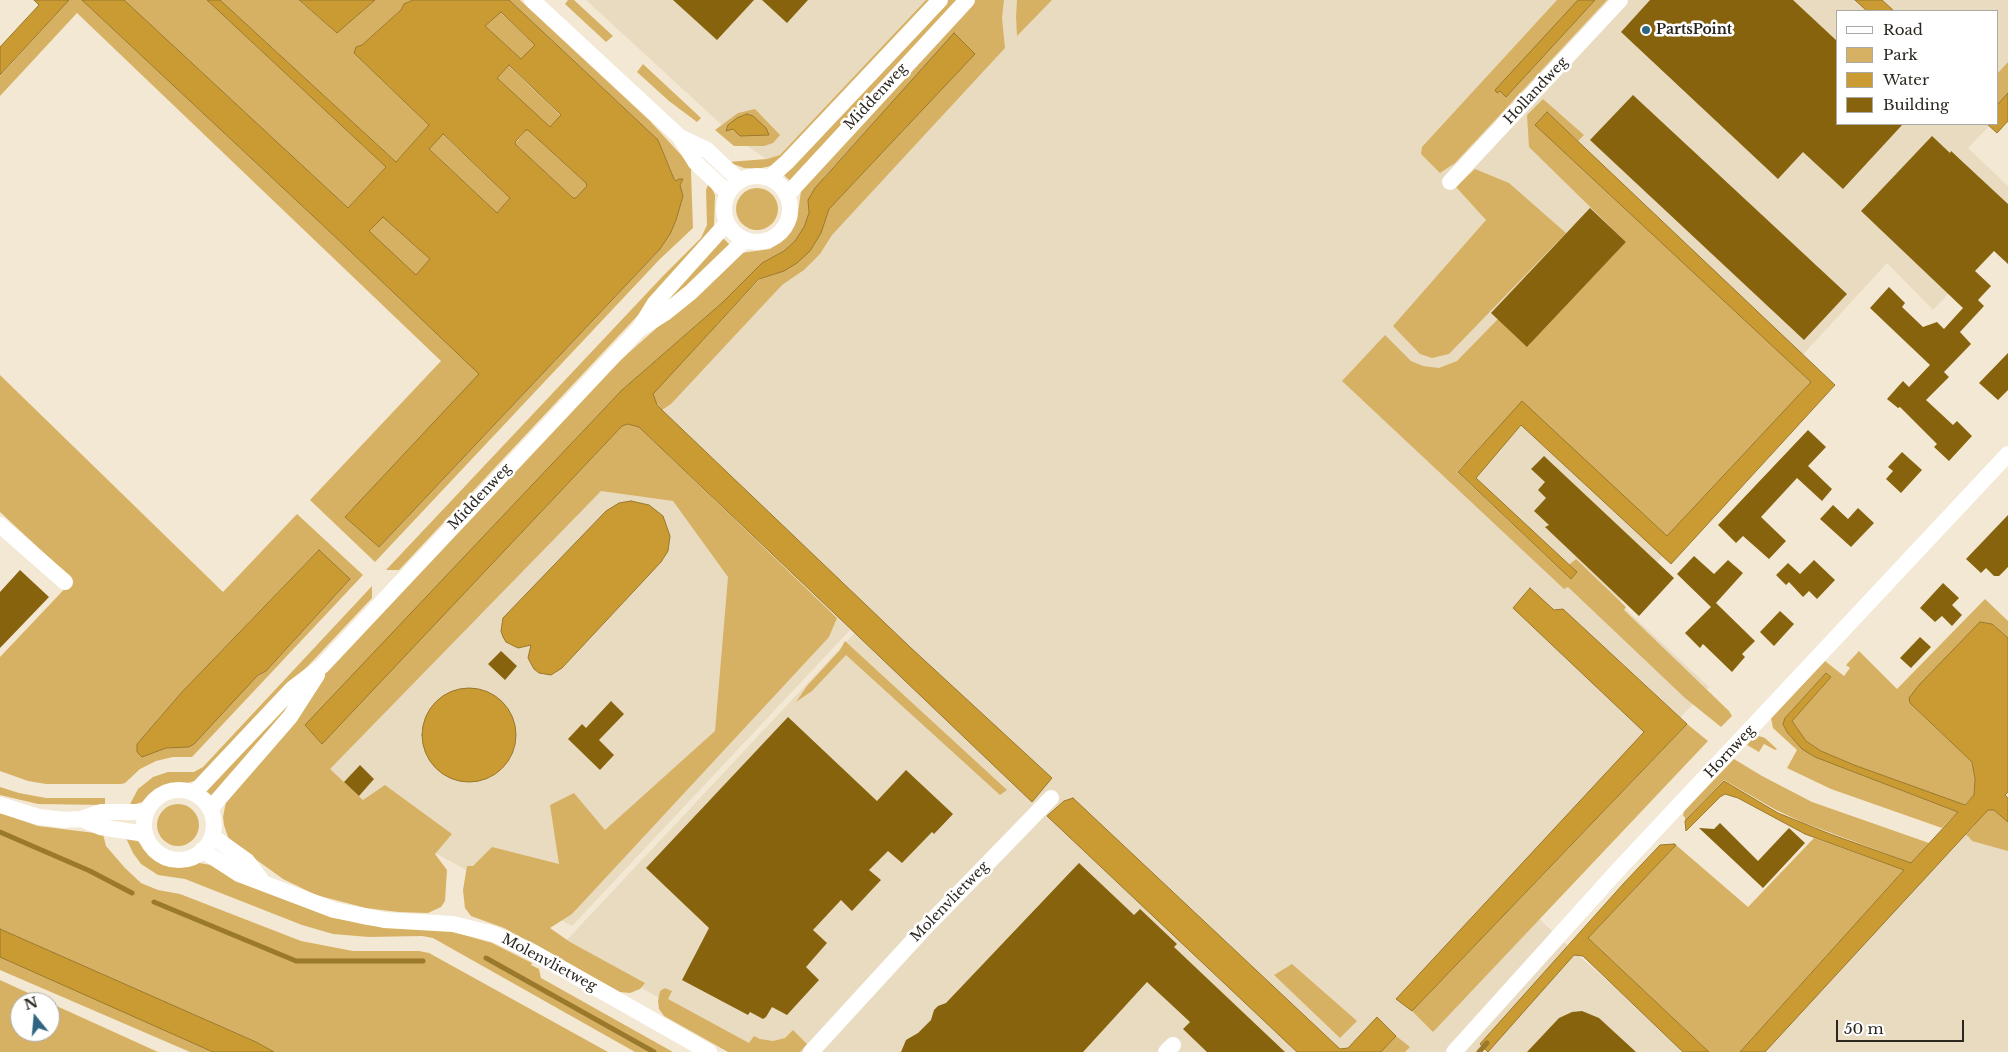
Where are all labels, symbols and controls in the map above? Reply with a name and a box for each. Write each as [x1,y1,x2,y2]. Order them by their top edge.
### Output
legend [1836,10,1998,125]
text: Road [1883,20,1923,39]
place label: PartsPoint [1656,22,1732,38]
marker: PartsPoint [1640,24,1652,36]
text: Park [1883,45,1918,64]
street label: Hollandweg [1501,54,1571,128]
street label: Middenweg [841,60,911,134]
text: Water [1883,70,1929,89]
text: Building [1883,95,1949,114]
street label: Middenweg [445,460,515,534]
street label: Hornweg [1701,722,1759,782]
street label: Molenvlietweg [907,858,993,946]
street label: Molenvlietweg [499,931,599,995]
north arrow [10,992,60,1042]
text: N [22,993,40,1014]
scale bar [1838,1010,1966,1042]
text: 50 m [1844,1019,1884,1038]

